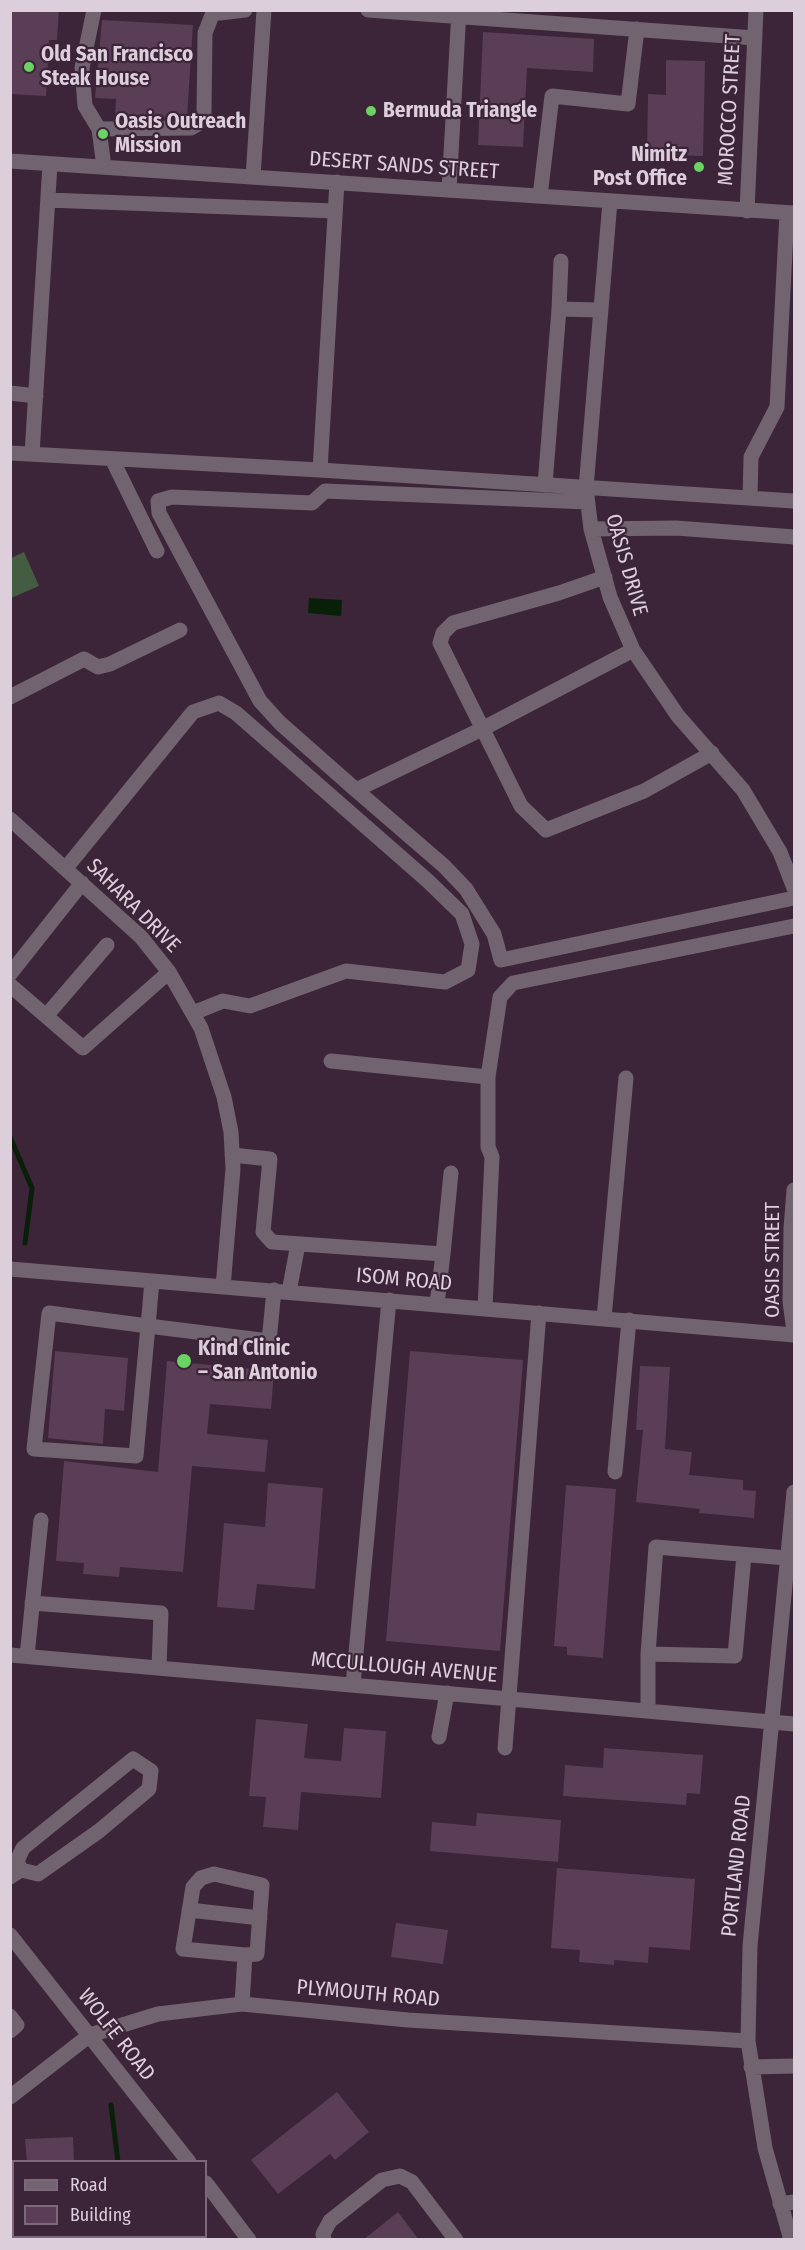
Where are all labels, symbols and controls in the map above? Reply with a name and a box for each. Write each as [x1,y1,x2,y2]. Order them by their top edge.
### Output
street label: MOROCCO STREET [713,34,747,186]
place label: Old San Francisco Steak House [41,42,193,92]
marker: Old San Francisco Steak House [22,60,36,74]
place label: Bermuda Triangle [383,98,537,124]
marker: Bermuda Triangle [364,104,378,118]
place label: Oasis Outreach Mission [115,109,246,159]
marker: Oasis Outreach Mission [96,127,110,141]
place label: Nimitz Post Office [593,142,687,192]
street label: DESERT SANDS STREET [308,147,500,185]
marker: Nimitz Post Office [692,160,706,174]
street label: OASIS DRIVE [599,511,653,619]
street label: SAHARA DRIVE [81,854,185,958]
street label: OASIS STREET [760,1202,786,1318]
street label: ISOM ROAD [355,1263,453,1297]
place label: Kind Clinic – San Antonio [198,1336,317,1386]
marker: Kind Clinic – San Antonio [175,1352,193,1370]
street label: MCCULLOUGH AVENUE [310,1647,498,1689]
street label: PORTLAND ROAD [717,1794,757,1938]
street label: PLYMOUTH ROAD [295,1975,441,2013]
street label: WOLFE ROAD [72,1984,160,2086]
legend [12,2160,207,2238]
text: Road [70,2174,107,2196]
text: Building [70,2204,131,2226]

